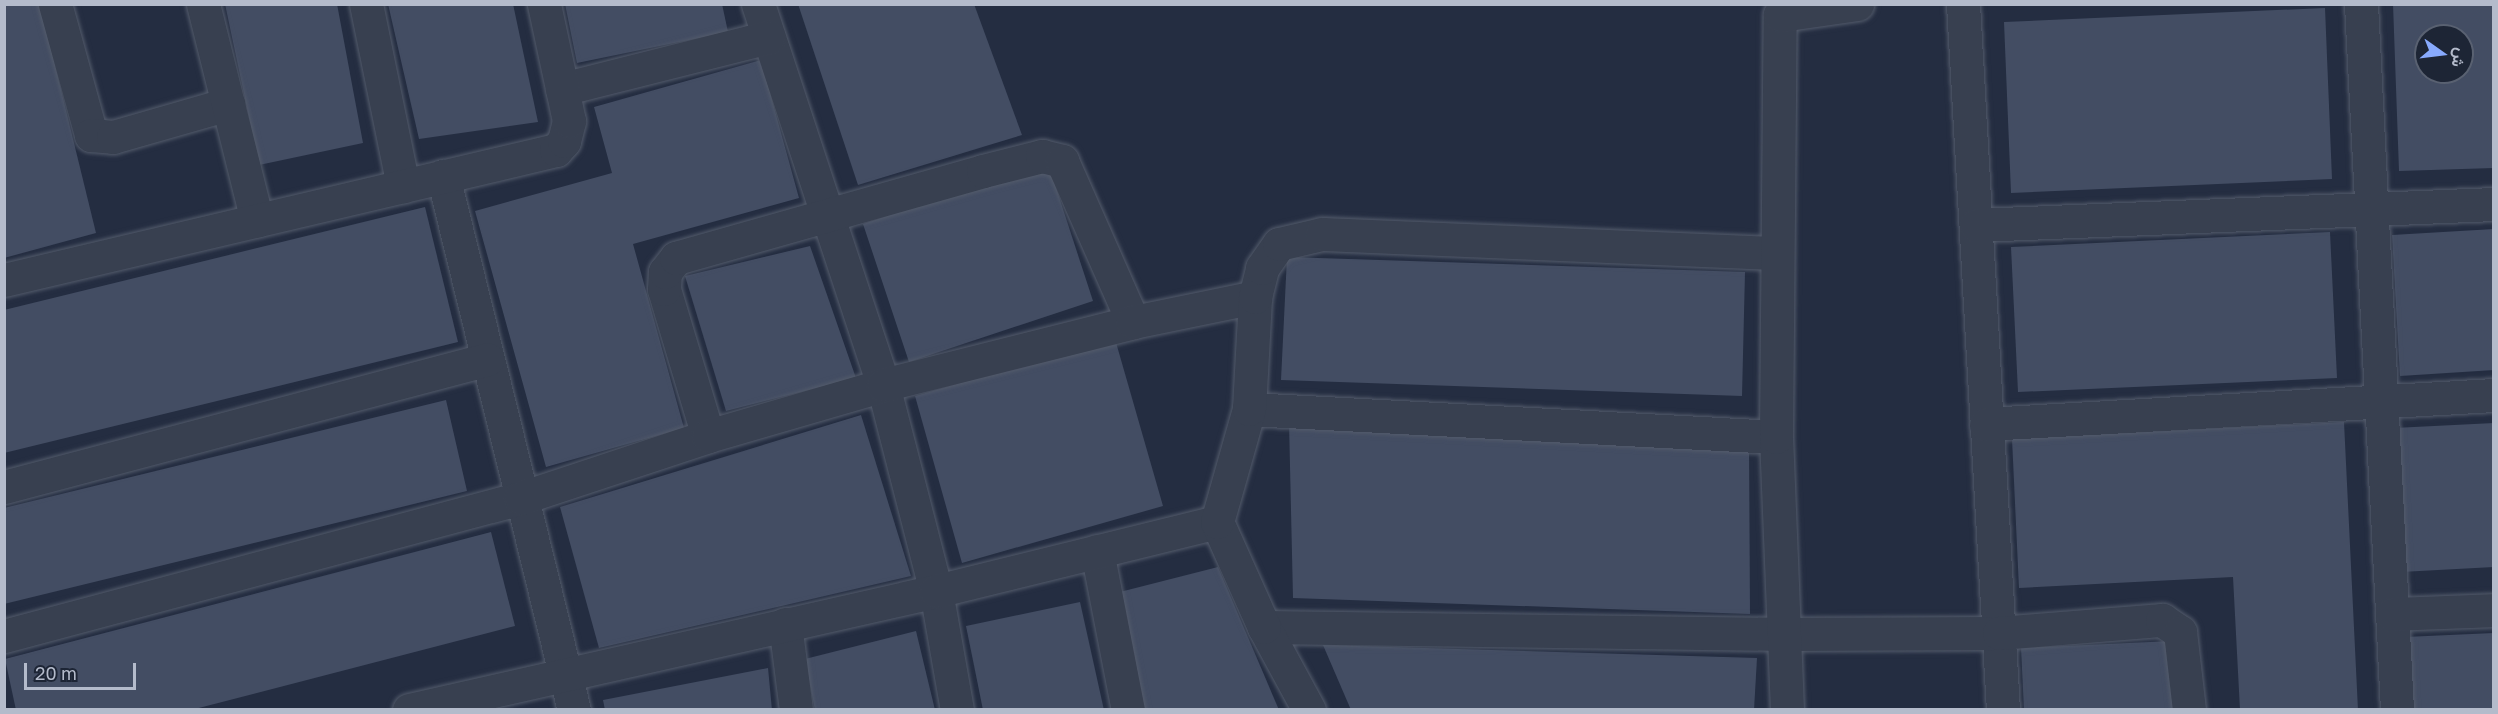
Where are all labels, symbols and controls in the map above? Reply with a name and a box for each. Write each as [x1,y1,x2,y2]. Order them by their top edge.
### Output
north arrow [2414,24,2474,84]
text: ش [2447,46,2472,70]
scale bar [27,651,140,689]
text: 20 m [35,662,77,684]

